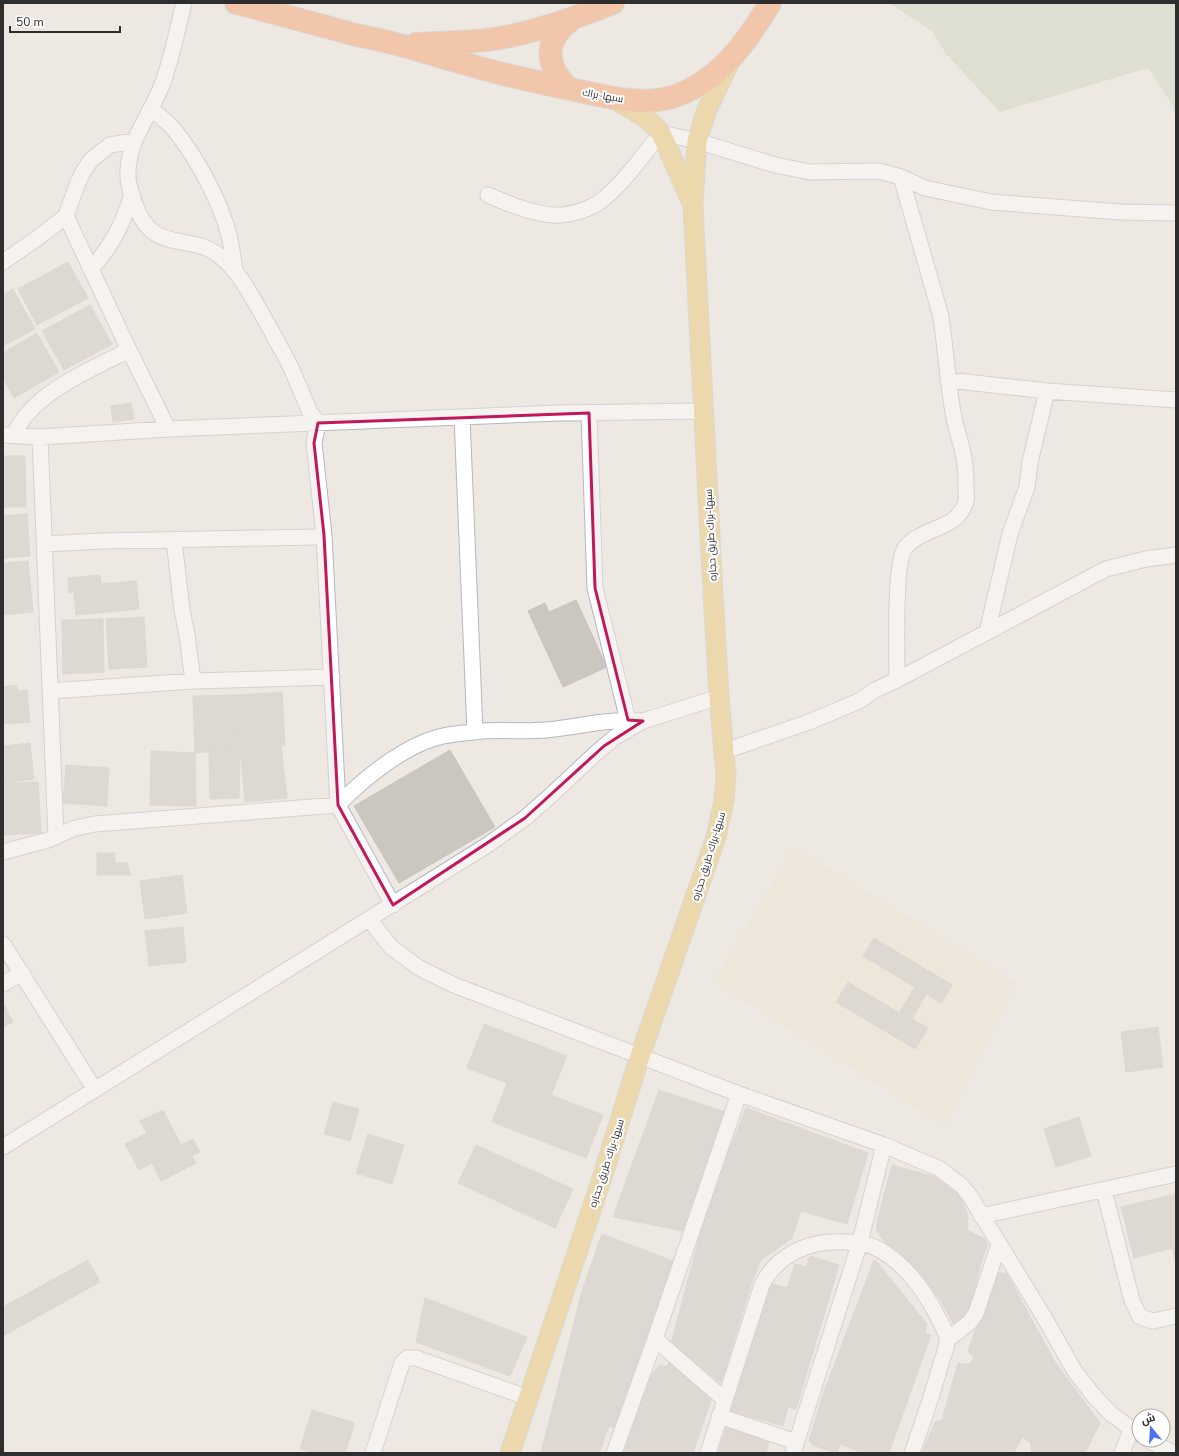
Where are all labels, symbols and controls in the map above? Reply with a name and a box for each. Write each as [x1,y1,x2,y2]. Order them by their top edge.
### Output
scale bar [10,8,120,34]
text: 50 m [16,14,44,30]
street label: سبها-براك [581,86,624,106]
street label: سبها-براك طريق حجاره [702,489,720,581]
street label: سبها-براك طريق حجاره [689,810,729,902]
street label: سبها-براك طريق حجاره [586,1117,628,1209]
north arrow [1131,1408,1171,1448]
text: ش [1139,1410,1157,1428]

